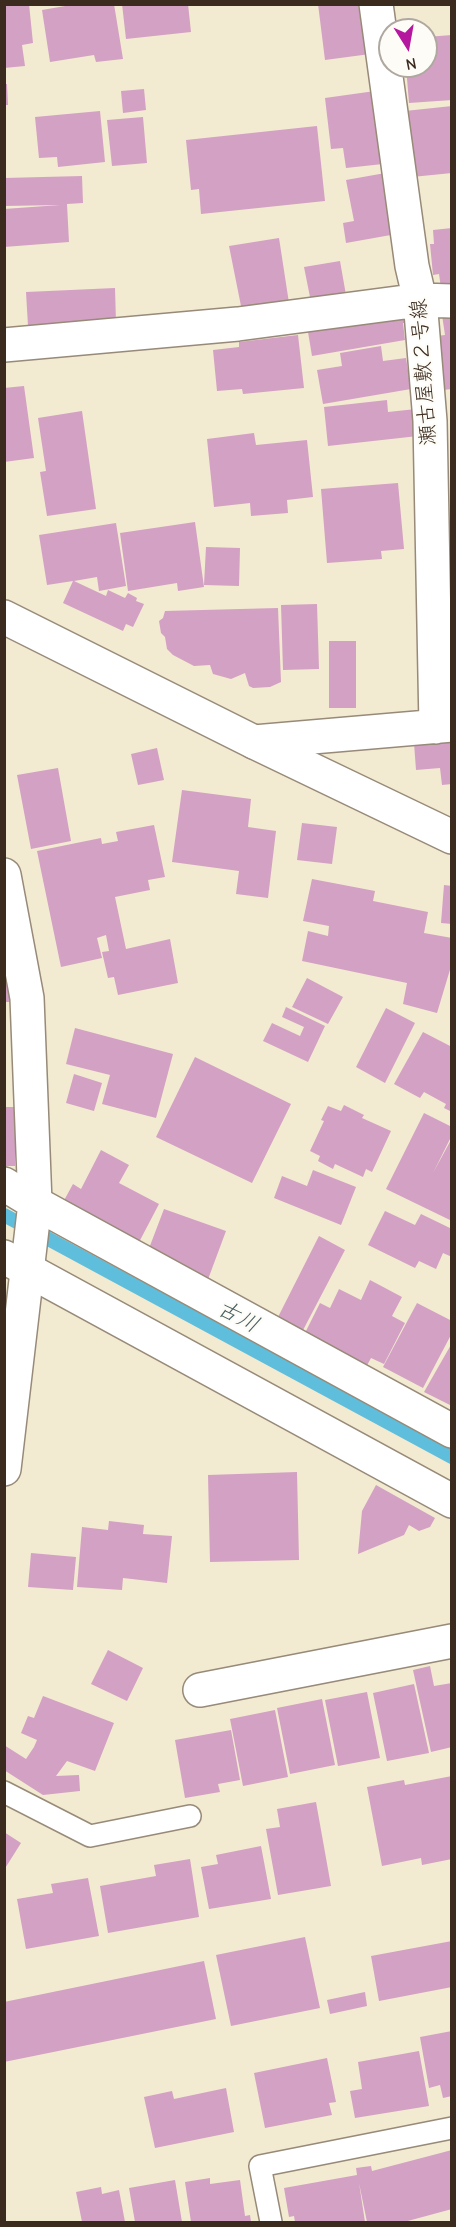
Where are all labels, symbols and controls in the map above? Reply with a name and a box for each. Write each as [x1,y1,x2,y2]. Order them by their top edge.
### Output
north arrow [378,18,438,78]
text: N [404,54,418,74]
street label: 瀬古屋敷２号線 [406,298,442,446]
water label: 古川 [212,1295,264,1339]

